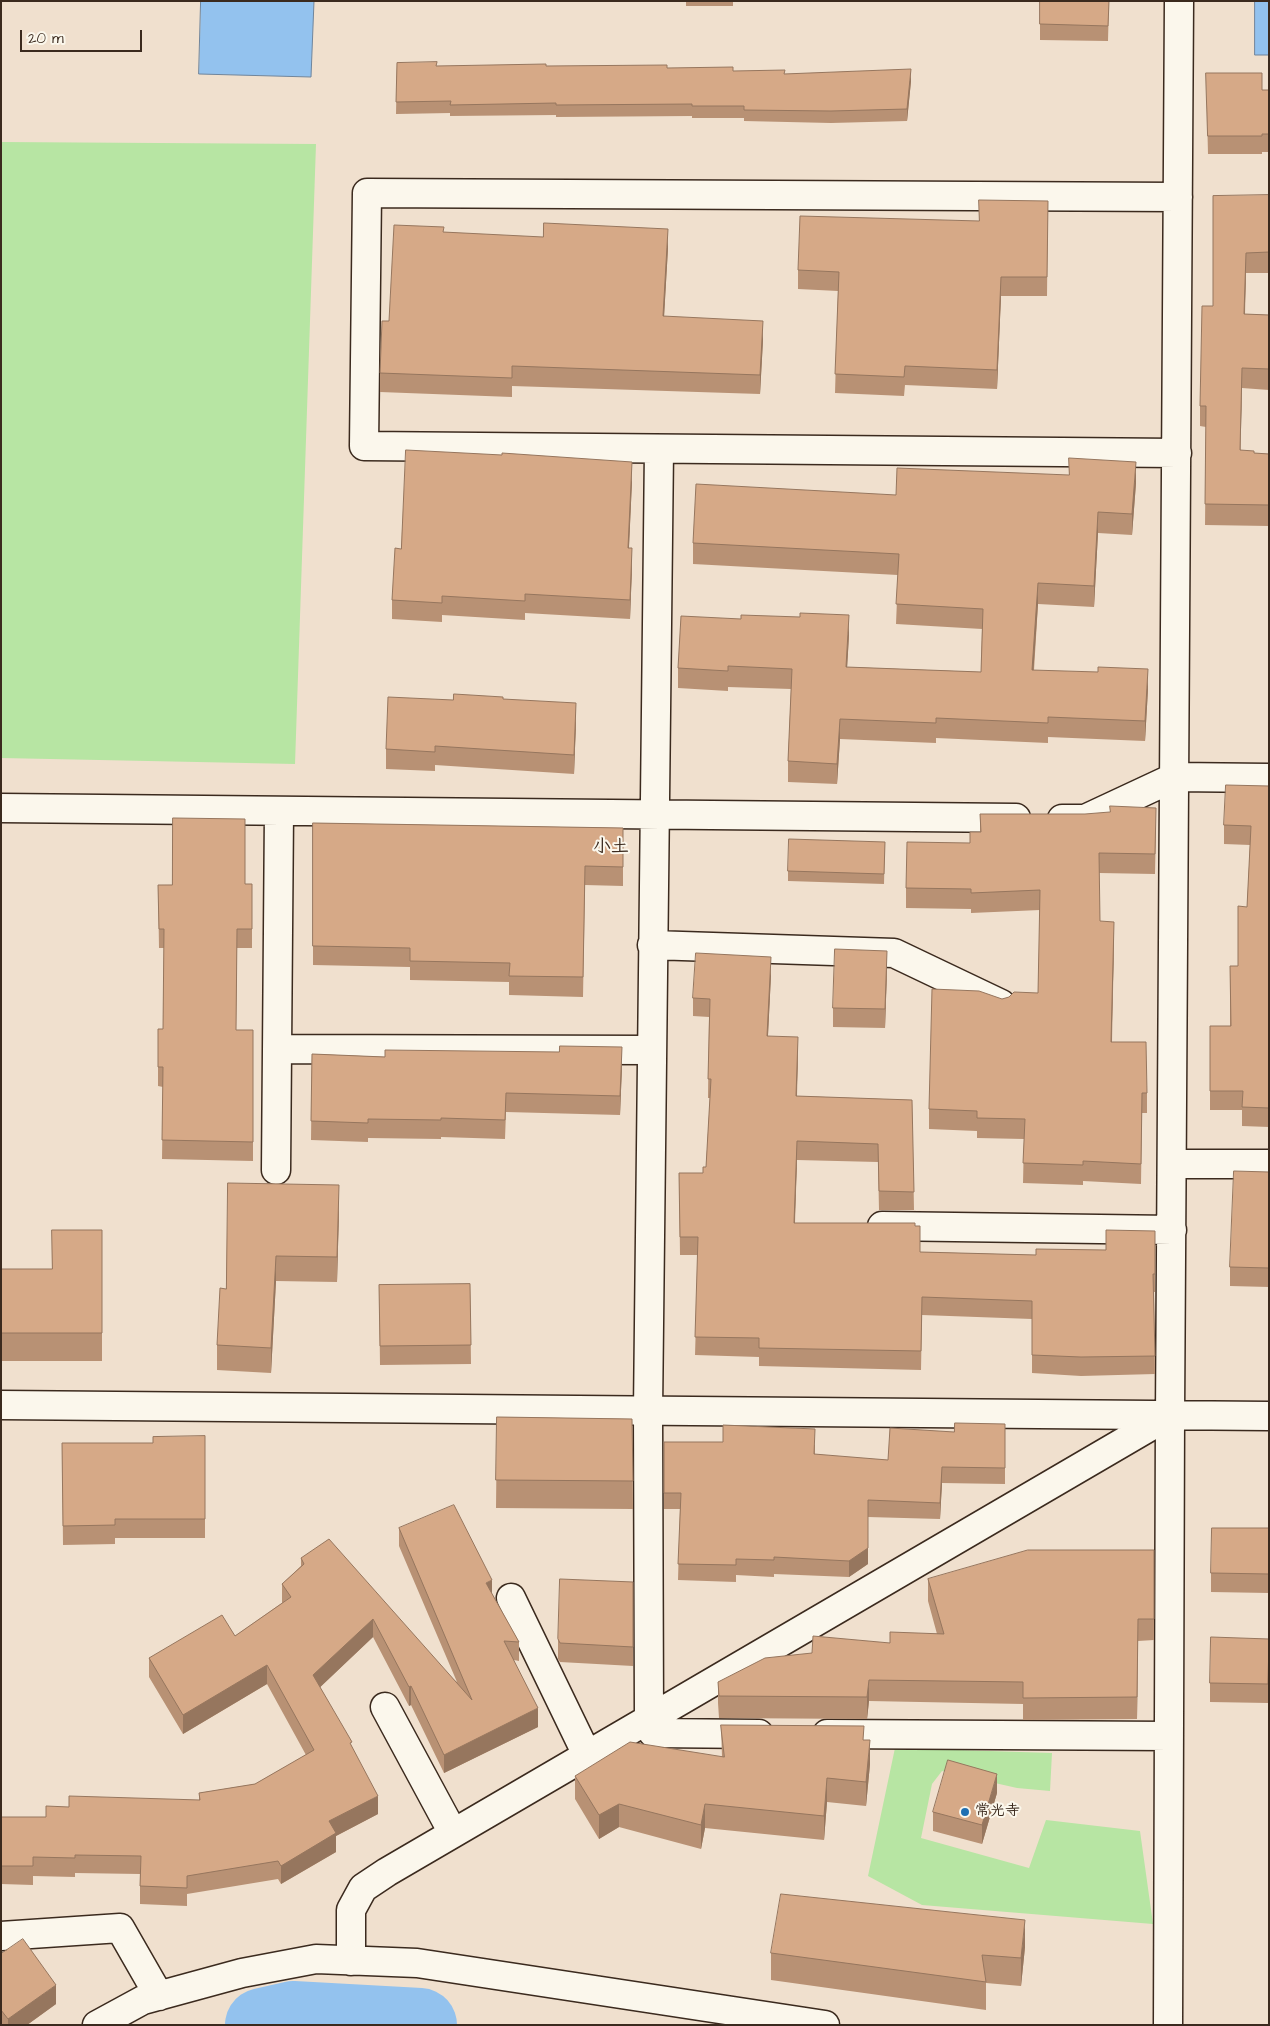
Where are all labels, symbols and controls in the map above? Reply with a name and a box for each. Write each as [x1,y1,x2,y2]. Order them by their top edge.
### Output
scale bar [22,20,145,52]
text: 20 m [28,28,64,49]
district label: 小土 [593,837,629,859]
place label: 常光寺 [975,1803,1020,1821]
marker: 常光寺 [959,1806,971,1818]

